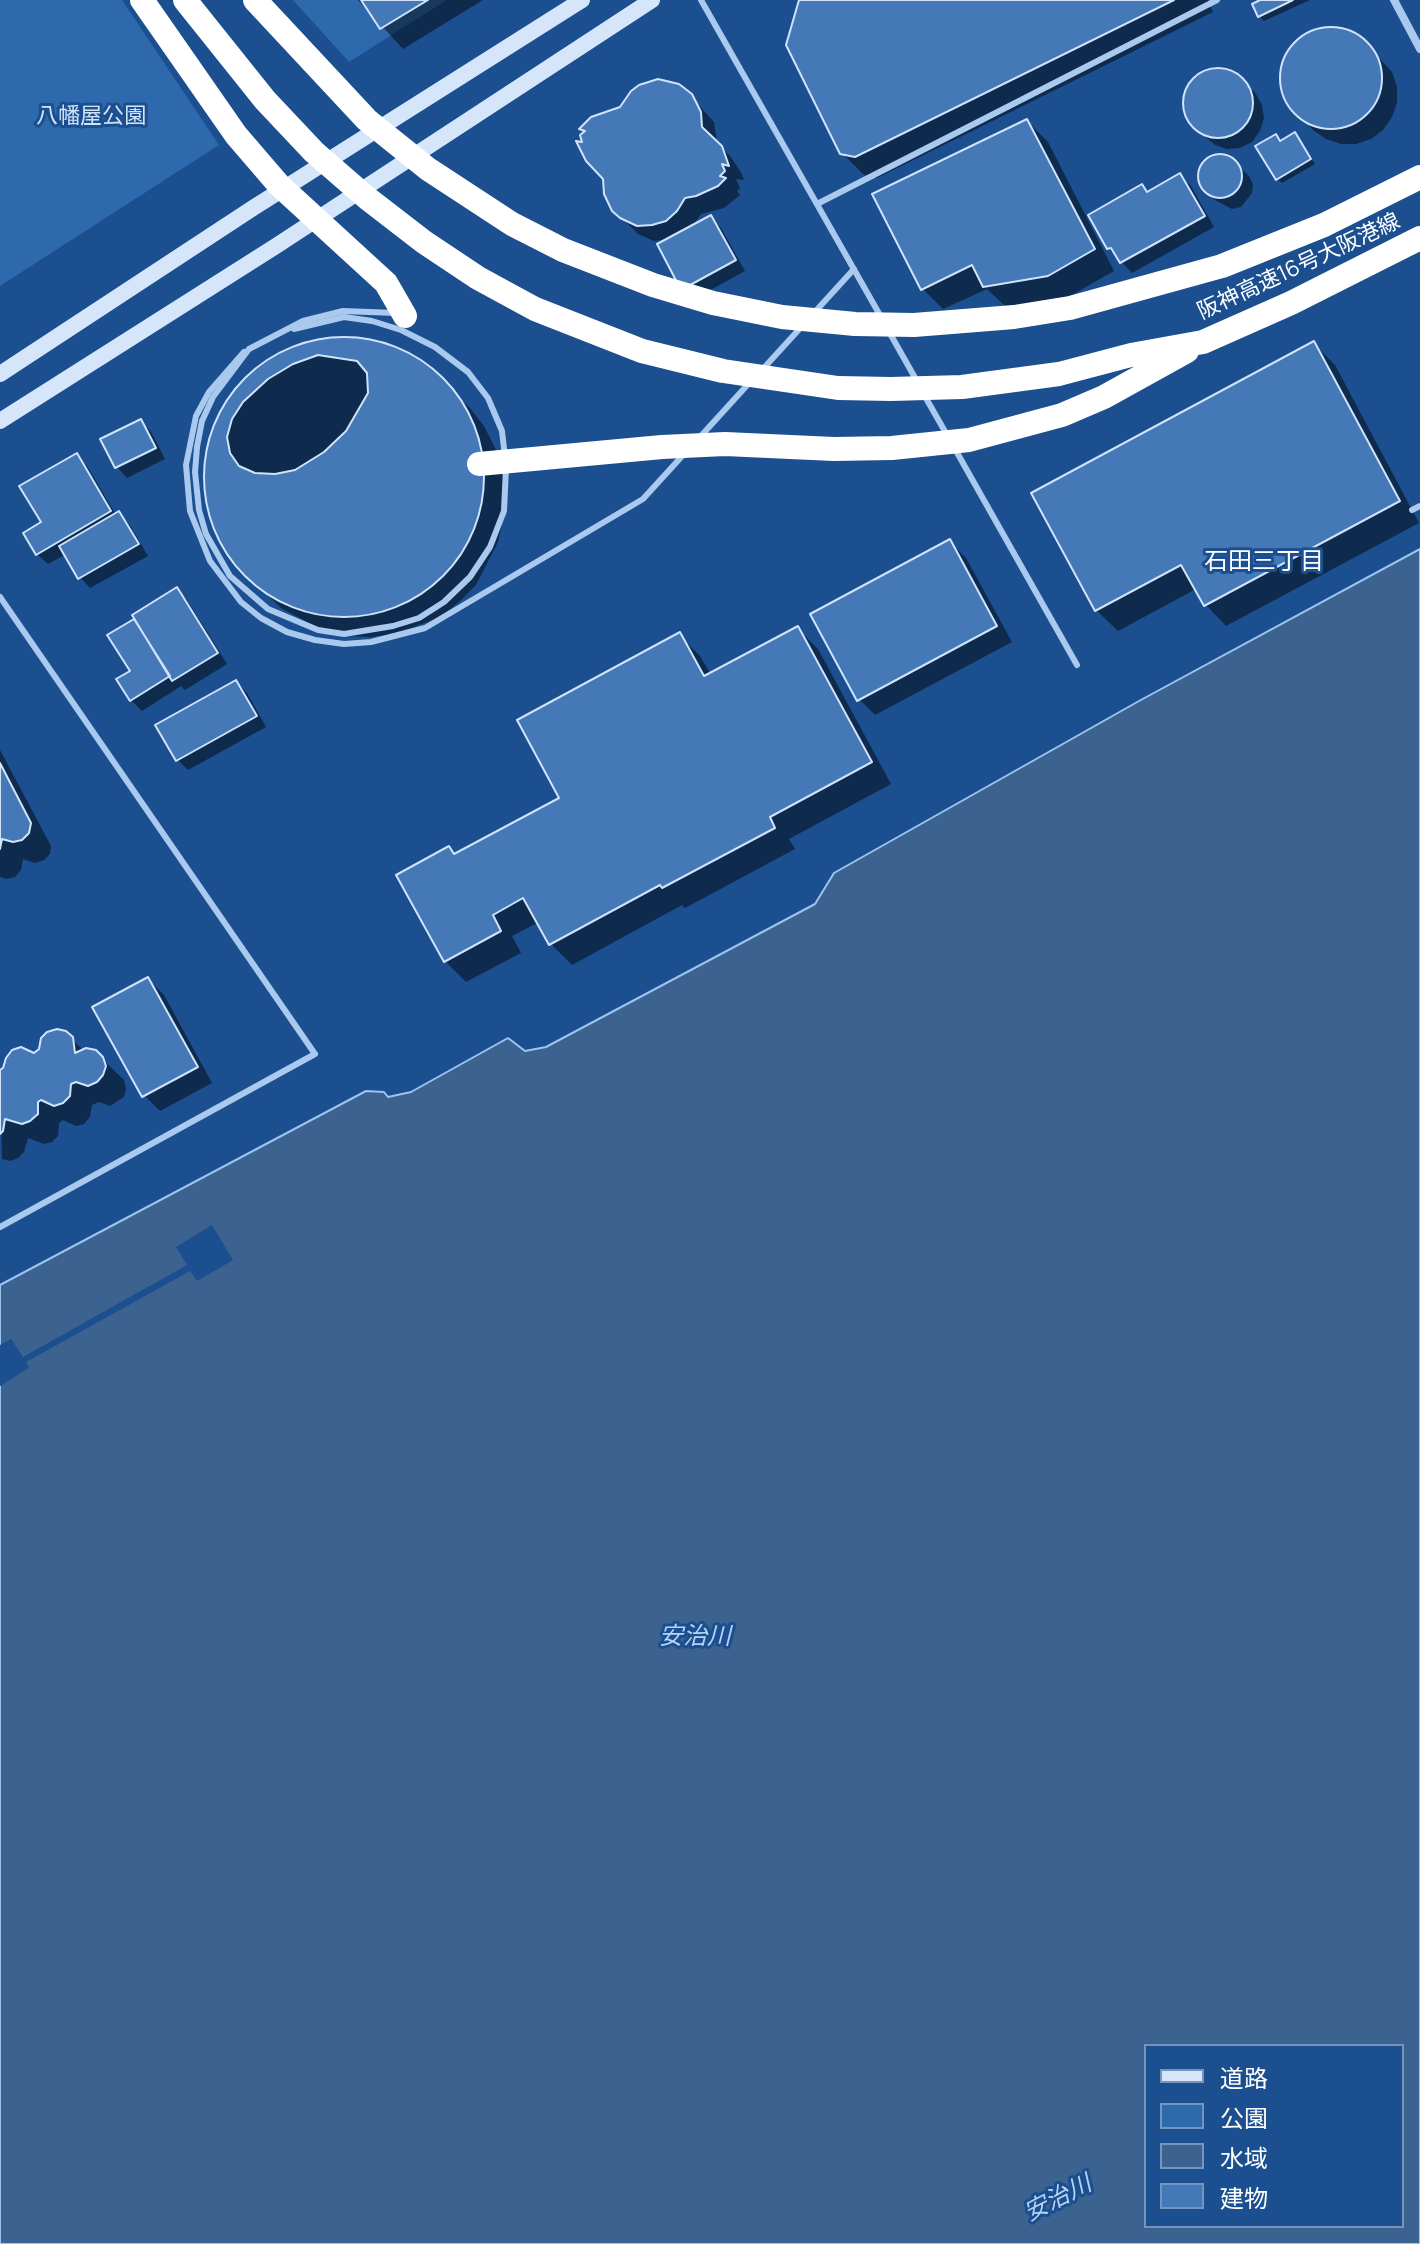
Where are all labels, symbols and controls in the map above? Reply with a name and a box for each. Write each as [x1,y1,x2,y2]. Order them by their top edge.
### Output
park label: 八幡屋公園 [36,104,146,130]
street label: 阪神高速16号大阪港線 [1194,208,1404,326]
district label: 石田三丁目 [1204,548,1324,576]
water label: 安治川 [659,1623,731,1651]
legend [1144,2044,1404,2228]
text: 道路 [1220,2061,1268,2094]
text: 公園 [1220,2101,1268,2134]
text: 水域 [1220,2141,1268,2174]
water label: 安治川 [1019,2170,1097,2228]
text: 建物 [1220,2181,1268,2214]

